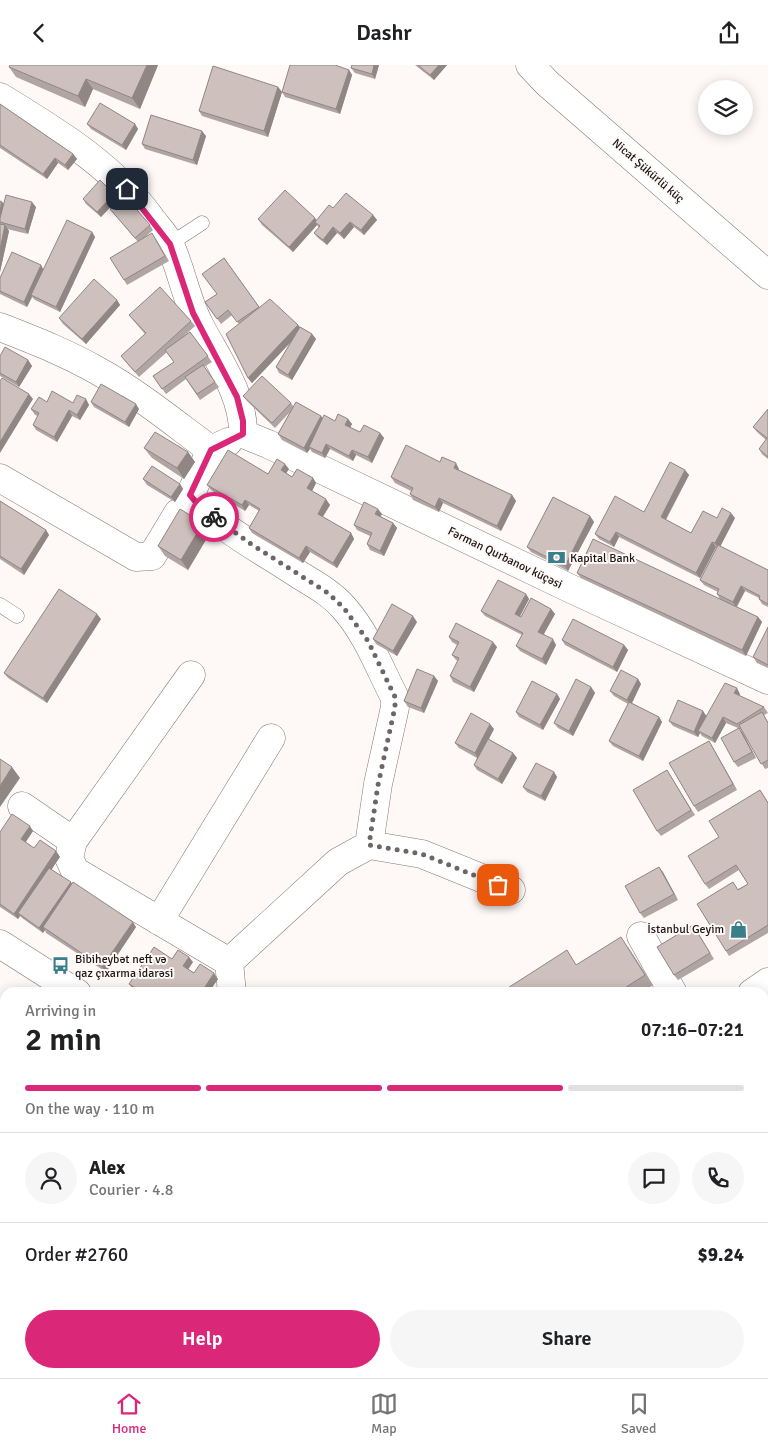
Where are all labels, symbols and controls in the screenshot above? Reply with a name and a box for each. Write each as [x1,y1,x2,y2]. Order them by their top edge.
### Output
icon: back [25,19,53,47]
text: Dashr [356,19,412,46]
icon: share [715,19,743,47]
map controls [698,80,753,135]
button: layers [698,80,753,135]
street label: Nicat Şükürlü küç [609,136,687,207]
pin [106,168,148,210]
icon: home [113,175,141,203]
courier [189,492,239,542]
icon: bike [200,503,228,531]
street label: Fərman Qurbanov küçəsi [445,524,565,592]
bank icon: Kapital Bank [546,548,566,568]
place label: Kapital Bank [570,551,635,566]
pin [477,864,519,906]
icon: bag [484,871,512,899]
shop icon: İstanbul Geyim [728,919,748,939]
place label: İstanbul Geyim [647,922,724,937]
place label: Bibiheybət neft və qaz çıxarma idarəsi [75,952,173,981]
bus stop icon: Bibiheybət neft və qaz çıxarma idarəsi [51,956,71,976]
text: Arriving in [25,1001,96,1021]
text: 07:16–07:21 [641,1018,744,1042]
text: 2 min [25,1020,102,1059]
text: On the way · 110 m [25,1099,155,1119]
button: person [25,1152,77,1204]
button: chat [628,1152,680,1204]
button: phone [692,1152,744,1204]
text: Alex [89,1156,125,1180]
text: Courier · 4.8 [89,1180,173,1200]
text: Order #2760 [25,1243,128,1267]
text: $9.24 [698,1243,744,1267]
button: Help [25,1310,380,1368]
button: Share [390,1310,744,1368]
tab: Home [112,1390,147,1437]
tab: Map [370,1390,398,1437]
tab: Saved [621,1390,656,1437]

